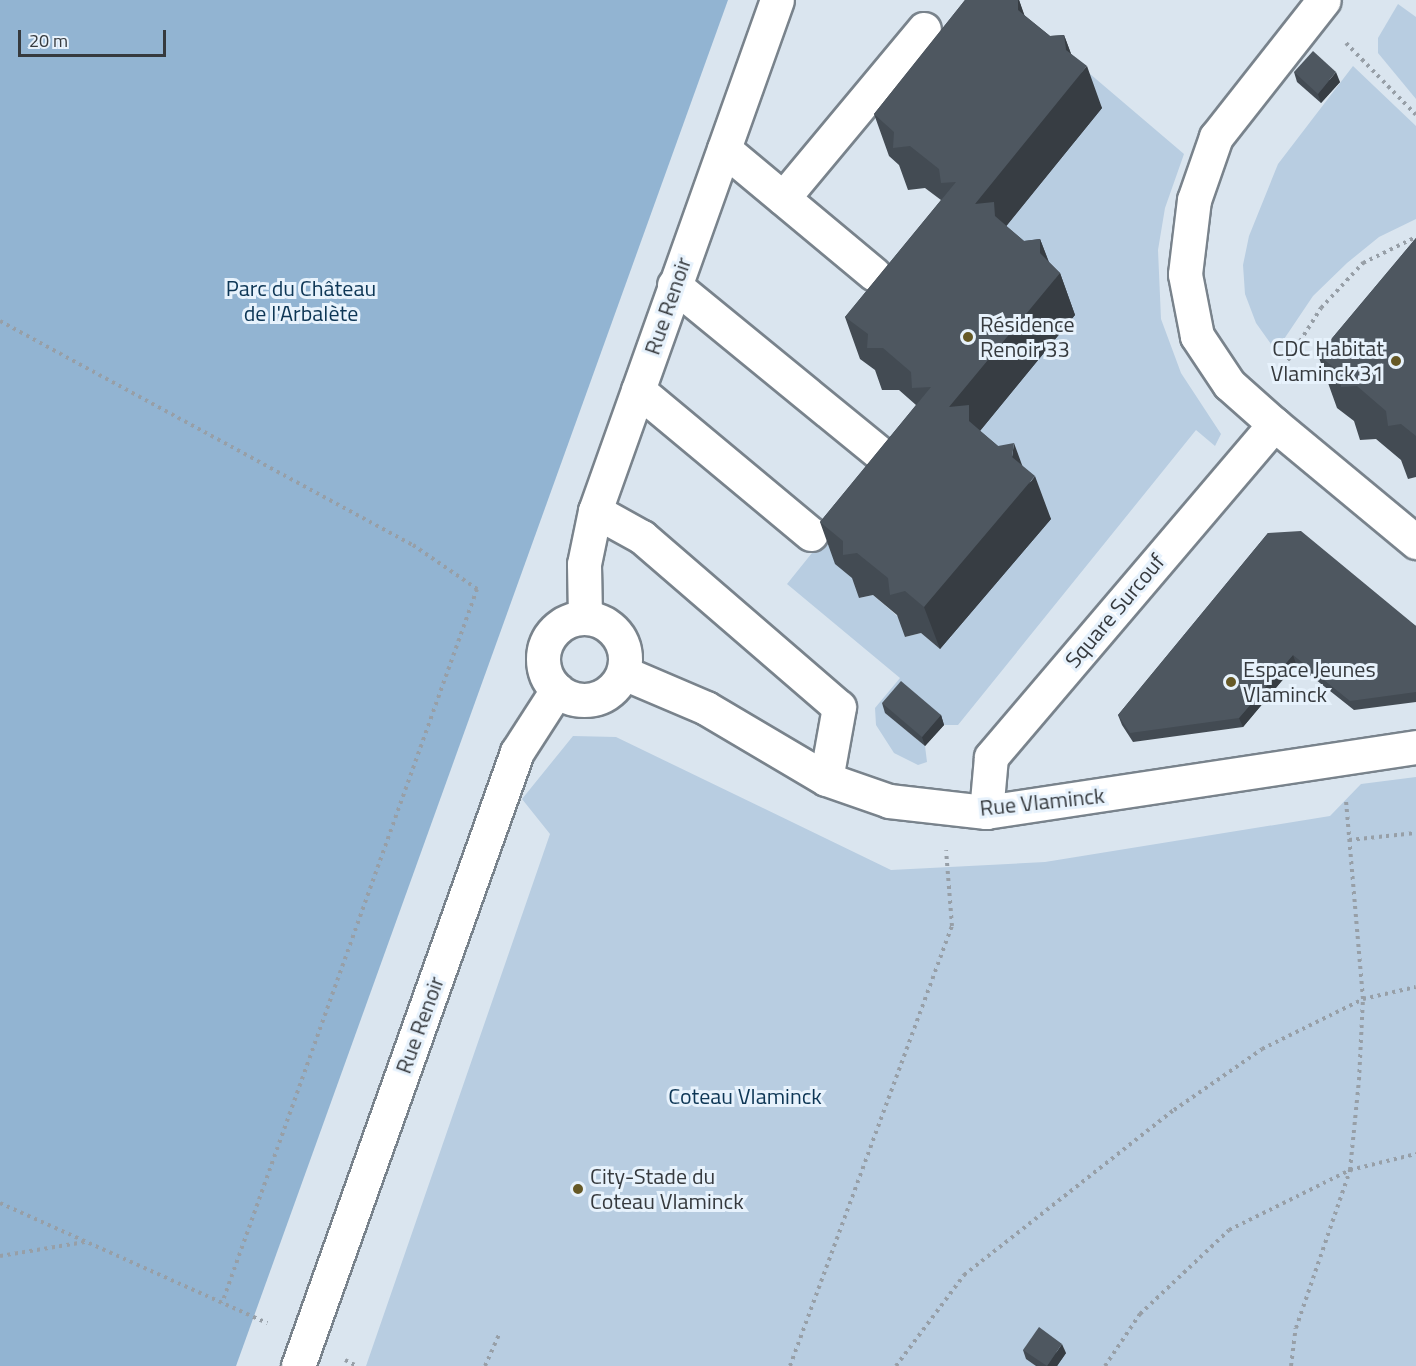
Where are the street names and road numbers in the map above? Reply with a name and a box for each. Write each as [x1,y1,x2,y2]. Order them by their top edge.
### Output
street label: Rue Renoir [639,254,697,358]
street label: Square Surcouf [1060,549,1170,673]
street label: Rue Vlaminck [978,782,1106,822]
street label: Rue Renoir [390,973,450,1077]

